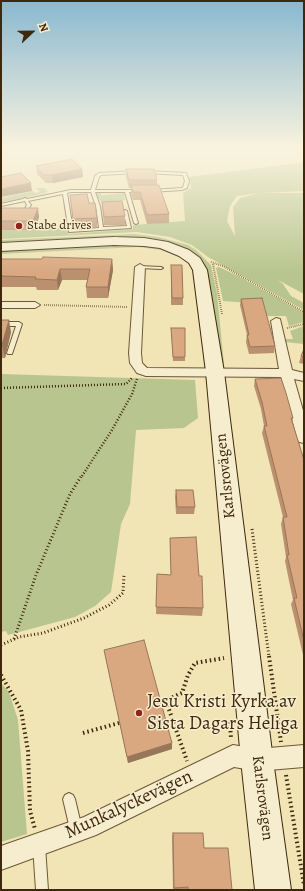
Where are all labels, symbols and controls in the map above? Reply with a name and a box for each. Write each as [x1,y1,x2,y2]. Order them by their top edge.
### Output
north arrow [12,12,52,52]
text: N [35,21,52,34]
place label: Stabe drives [27,218,91,234]
marker: Stabe drives [14,221,24,231]
street label: Karlsrovägen [212,432,240,520]
place label: Jesu Kristi Kyrka av Sista Dagars Heliga [147,691,298,735]
marker: Jesu Kristi Kyrka av Sista Dagars Heliga [134,708,144,718]
street label: Karlsrovägen [247,754,277,842]
street label: Munkalyckevägen [62,765,196,845]

